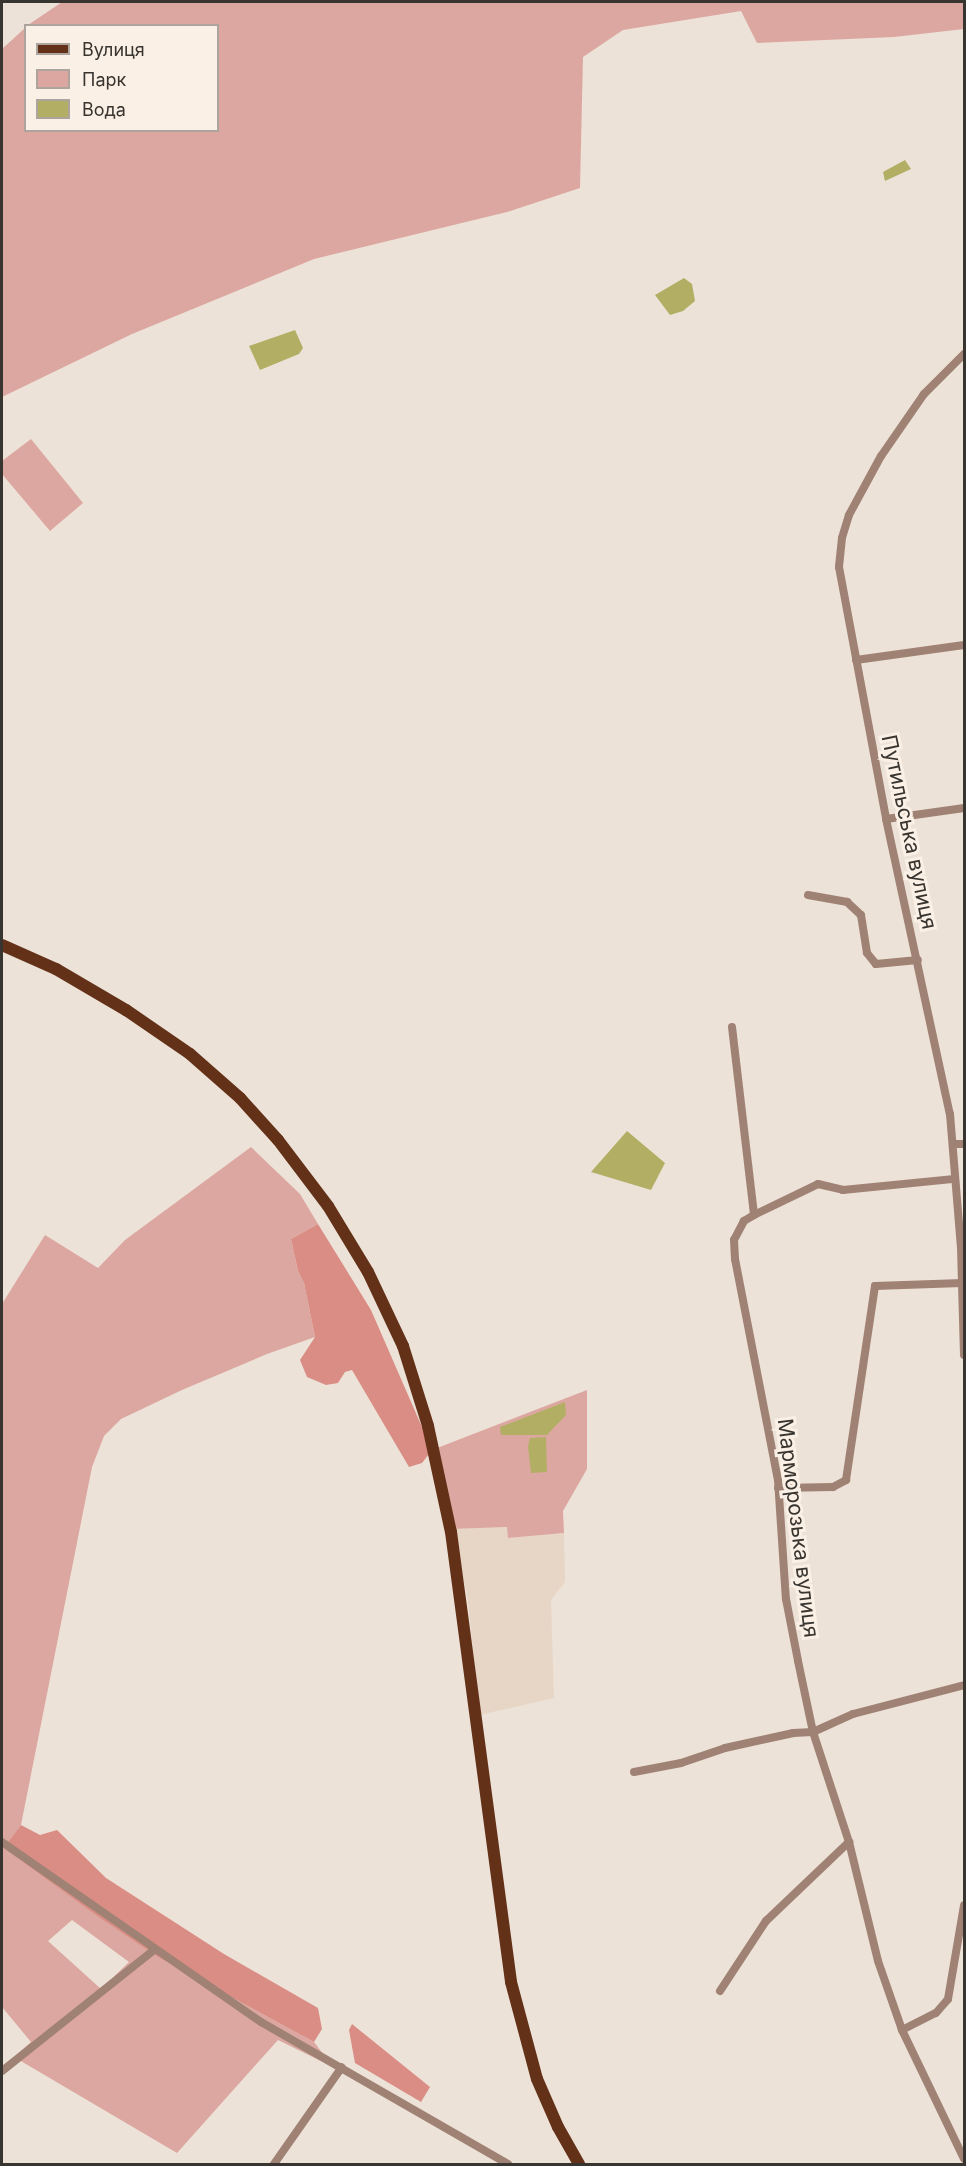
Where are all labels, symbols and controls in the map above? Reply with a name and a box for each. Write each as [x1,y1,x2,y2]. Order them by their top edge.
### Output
legend [24,24,219,132]
text: Вулиця [82,39,145,60]
text: Парк [82,69,126,90]
text: Вода [82,99,126,120]
street label: Путильська вулиця [876,732,942,932]
street label: Марморозька вулиця [772,1417,824,1639]

